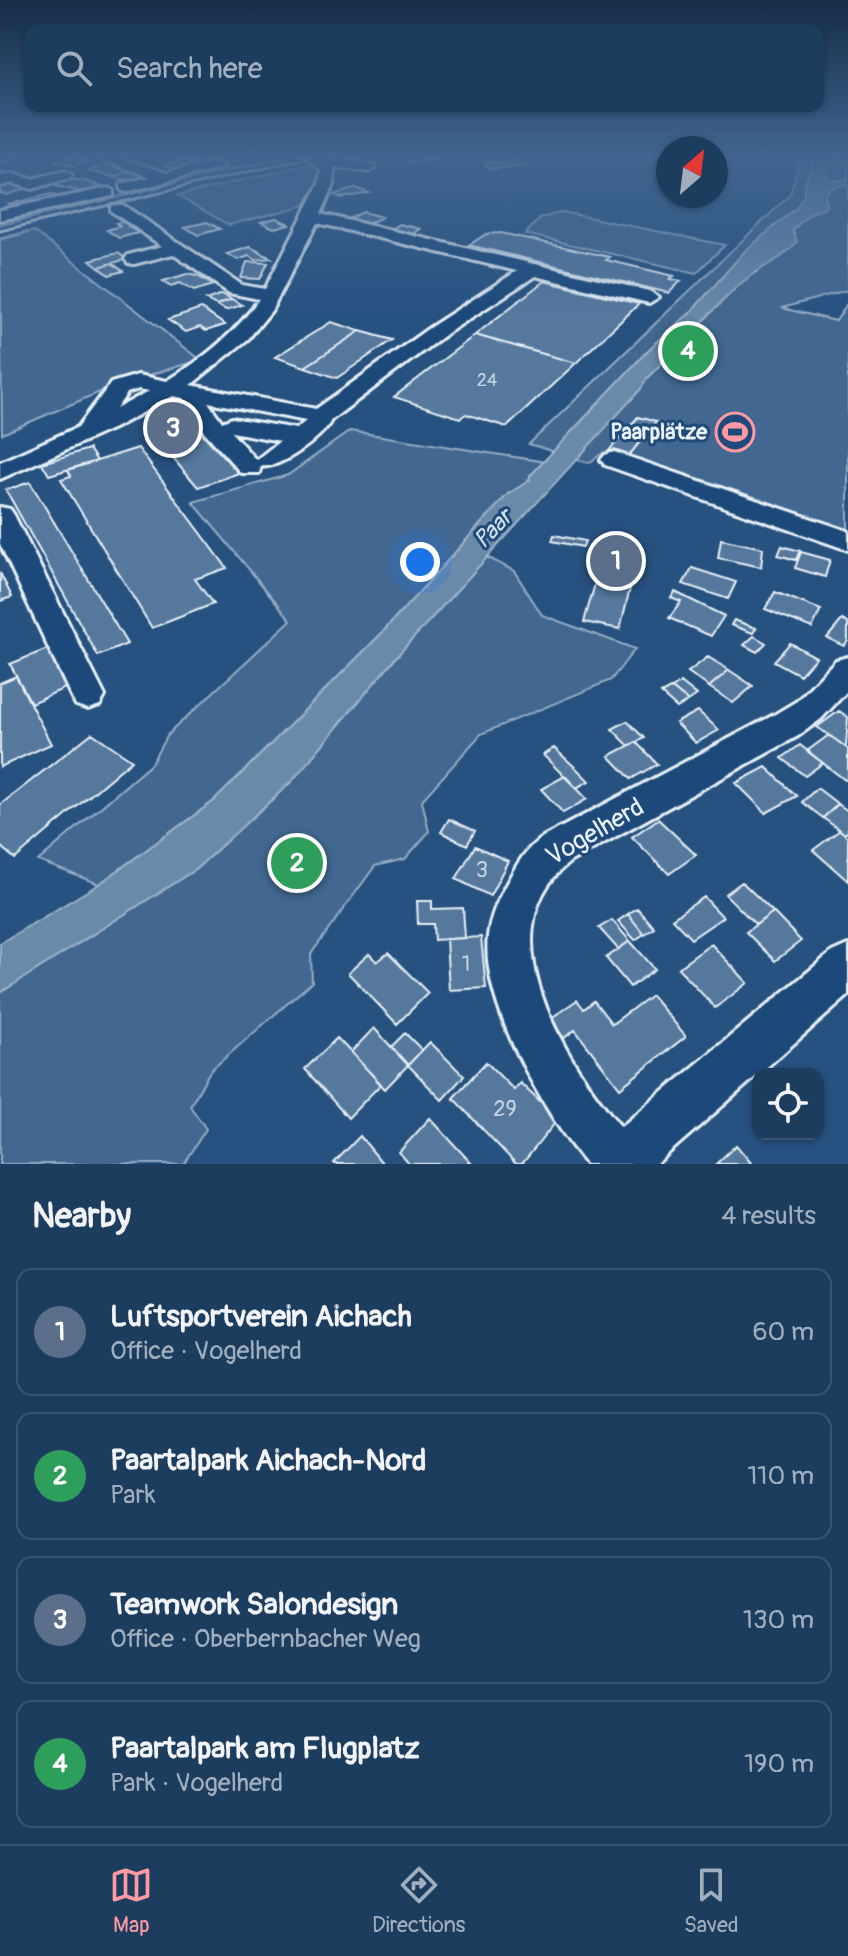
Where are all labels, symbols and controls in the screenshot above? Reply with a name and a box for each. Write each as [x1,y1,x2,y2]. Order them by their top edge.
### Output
search box [24,24,824,112]
icon: search [52,46,96,90]
text: Search here [116,50,263,87]
north arrow [656,136,728,208]
pin: 4 [662,321,714,381]
house number: 24 [477,369,498,392]
pin: 3 [147,398,199,458]
sports icon: Paarplätze [714,411,756,453]
place label: Paarplätze [610,418,708,446]
water label: Paar [468,501,521,555]
pin: 1 [590,531,642,591]
your location [400,542,440,582]
street label: Vogelherd [540,791,650,873]
pin: 2 [271,833,323,893]
house number: 3 [476,856,488,884]
house number: 1 [462,950,470,978]
map controls [752,1068,824,1140]
button: locate [752,1068,824,1140]
house number: 29 [493,1095,517,1123]
text: Nearby [32,1195,131,1238]
text: 4 results [721,1200,816,1232]
text: Luftsportverein Aichach [110,1298,412,1335]
text: 1 [55,1316,65,1348]
text: 60 m [752,1316,814,1348]
text: Office · Vogelherd [110,1335,302,1367]
text: Paartalpark Aichach-Nord [110,1442,426,1479]
text: 2 [53,1460,67,1492]
text: 110 m [747,1460,814,1492]
text: Park [110,1479,156,1511]
text: Teamwork Salondesign [110,1586,398,1623]
text: 3 [53,1604,67,1636]
text: 130 m [743,1604,814,1636]
text: Office · Oberbernbacher Weg [110,1623,421,1655]
text: Paartalpark am Flugplatz [110,1730,420,1767]
text: 4 [52,1748,68,1780]
text: 190 m [744,1748,814,1780]
text: Park · Vogelherd [110,1767,283,1799]
tab: Map [109,1863,153,1939]
tab: Directions [372,1863,465,1939]
tab: Saved [684,1863,739,1939]

